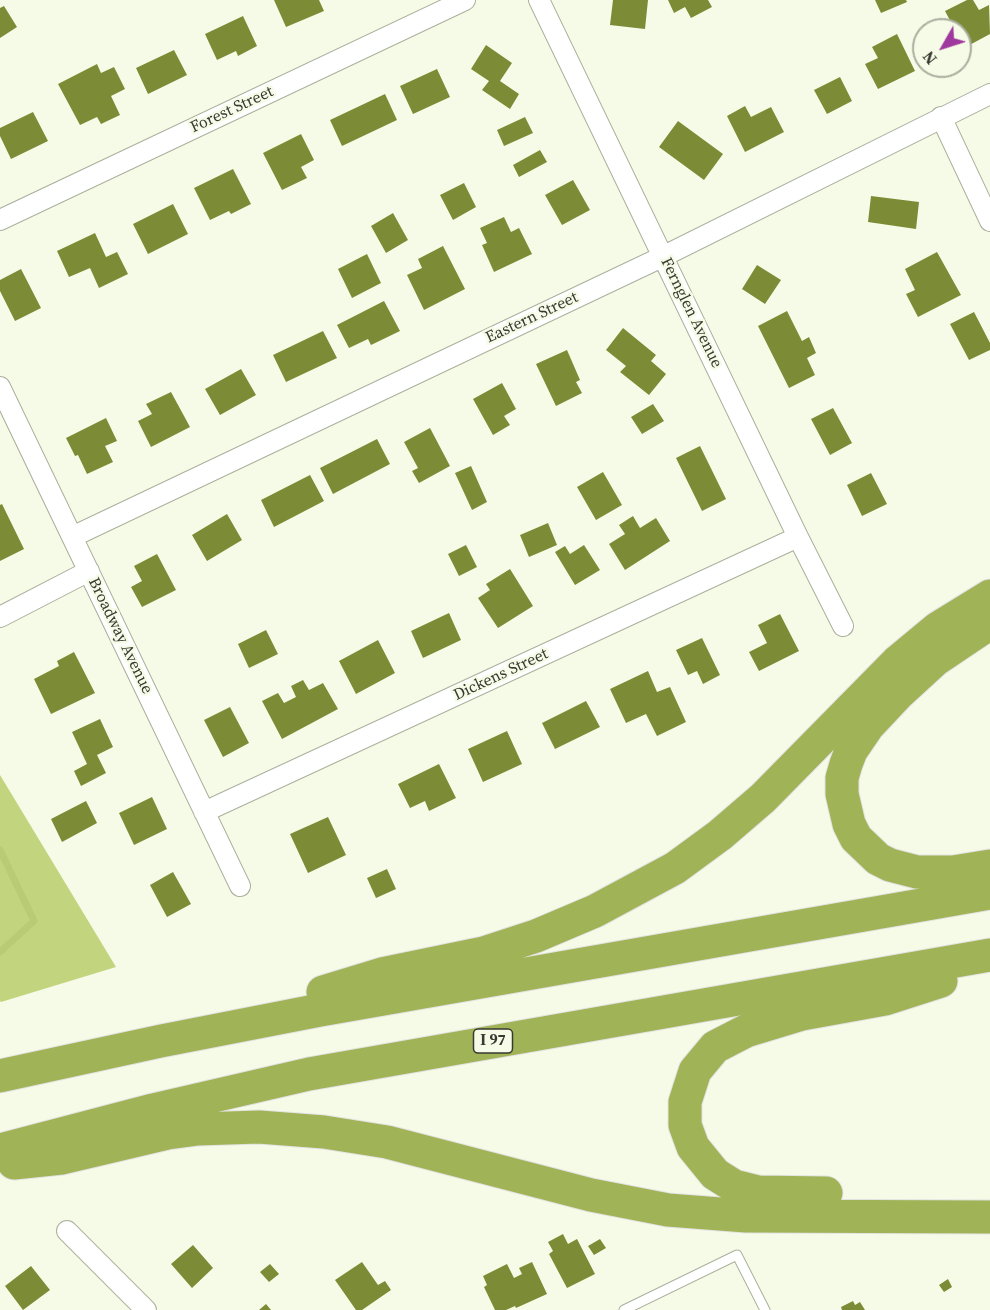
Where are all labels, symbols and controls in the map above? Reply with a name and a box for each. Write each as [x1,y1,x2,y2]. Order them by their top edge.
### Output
north arrow [912,18,972,78]
text: N [917,47,942,70]
street label: Forest Street [187,82,277,138]
street label: Fernglen Avenue [656,255,726,371]
street label: Eastern Street [483,288,581,348]
street label: Broadway Avenue [84,575,156,697]
street label: Dickens Street [451,645,551,705]
road number: I 97 [474,1029,512,1053]

